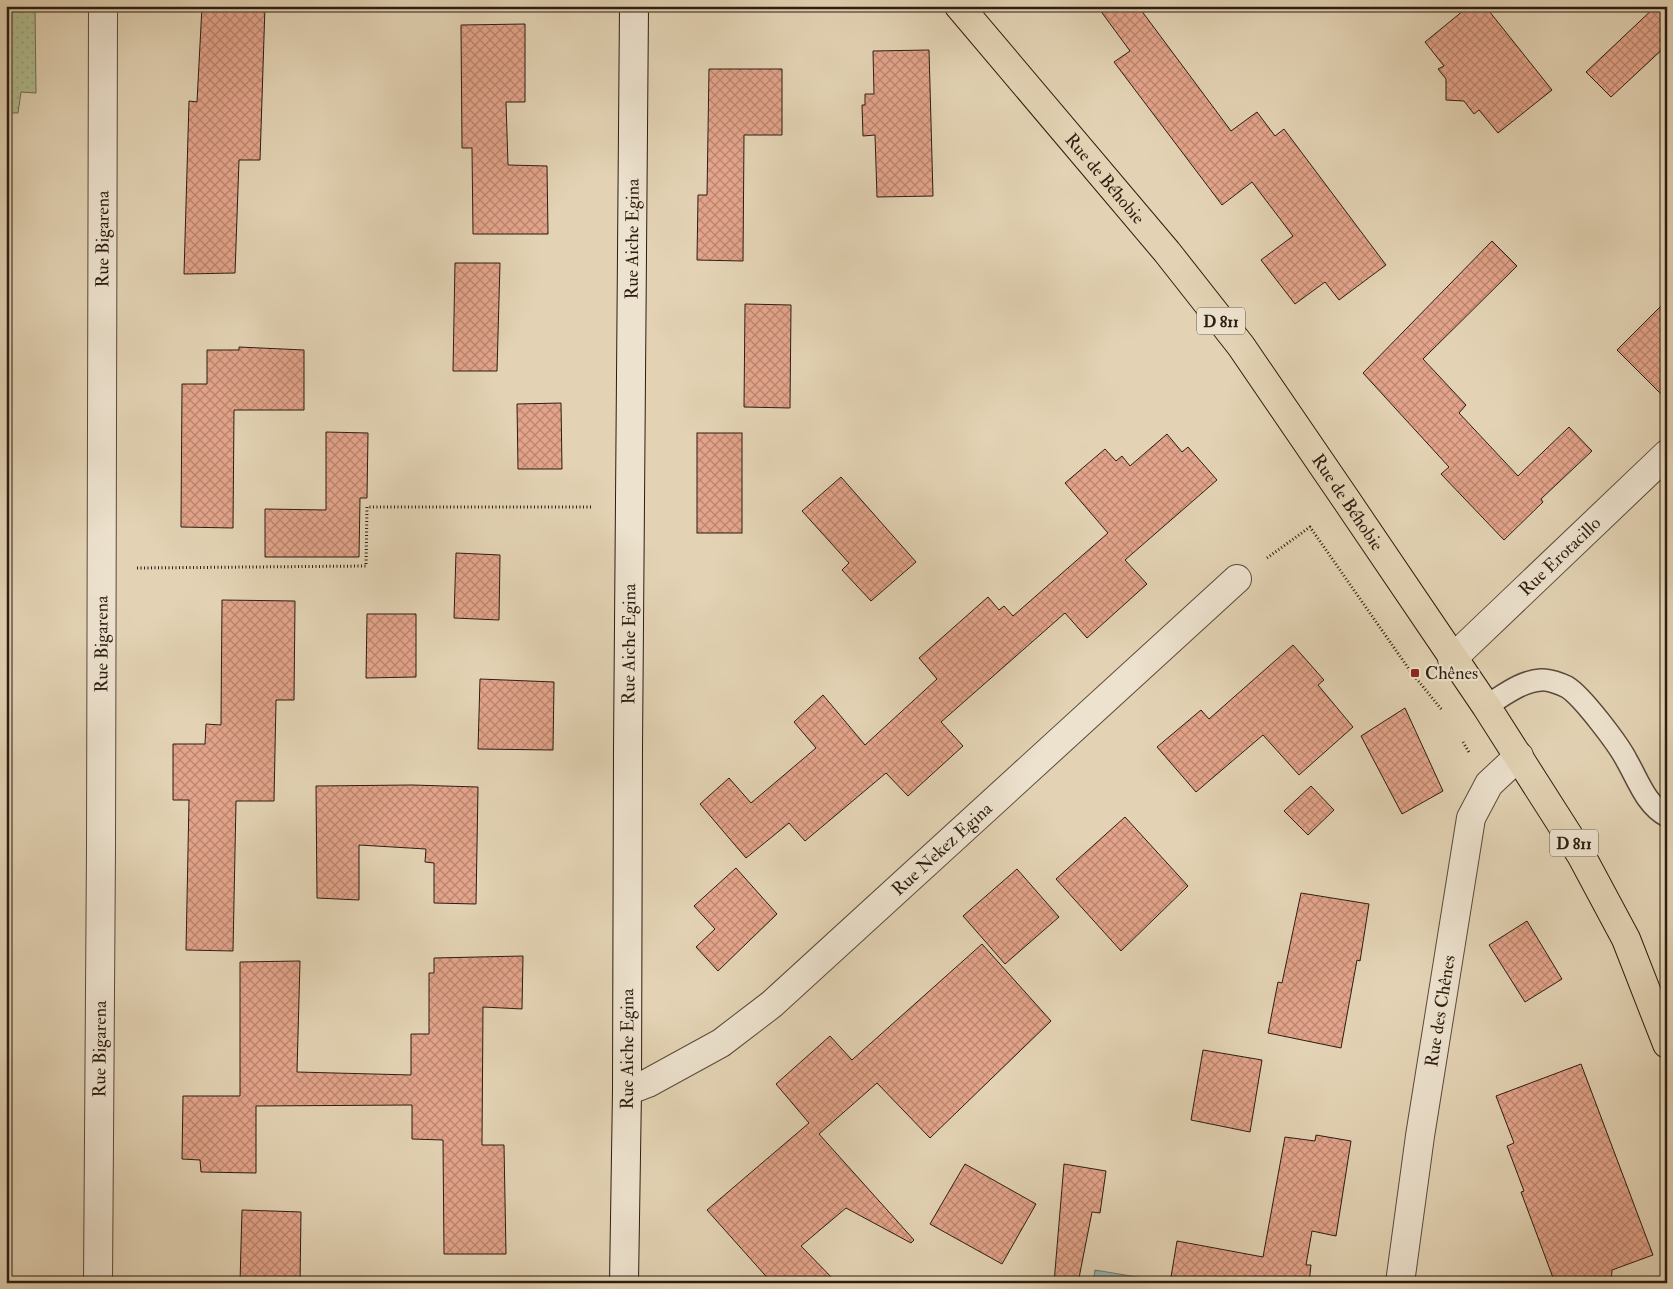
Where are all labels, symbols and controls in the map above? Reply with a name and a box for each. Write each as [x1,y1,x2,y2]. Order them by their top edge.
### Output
street label: Rue de Béhobie [1060,129,1150,229]
street label: Rue Aiche Egina [621,178,645,300]
street label: Rue Bigarena [91,190,115,288]
road number: D 811 [1197,308,1245,334]
street label: Rue de Béhobie [1306,450,1389,556]
street label: Rue Erotacillo [1514,512,1606,601]
street label: Rue Aiche Egina [617,583,641,705]
street label: Rue Bigarena [90,595,114,693]
place label: Chênes [1425,662,1478,685]
marker: Chênes [1409,667,1421,679]
street label: Rue Nekez Egina [887,797,998,901]
road number: D 811 [1550,830,1598,856]
street label: Rue des Chênes [1420,953,1461,1069]
street label: Rue Aiche Egina [616,988,639,1110]
street label: Rue Bigarena [88,1000,112,1098]

